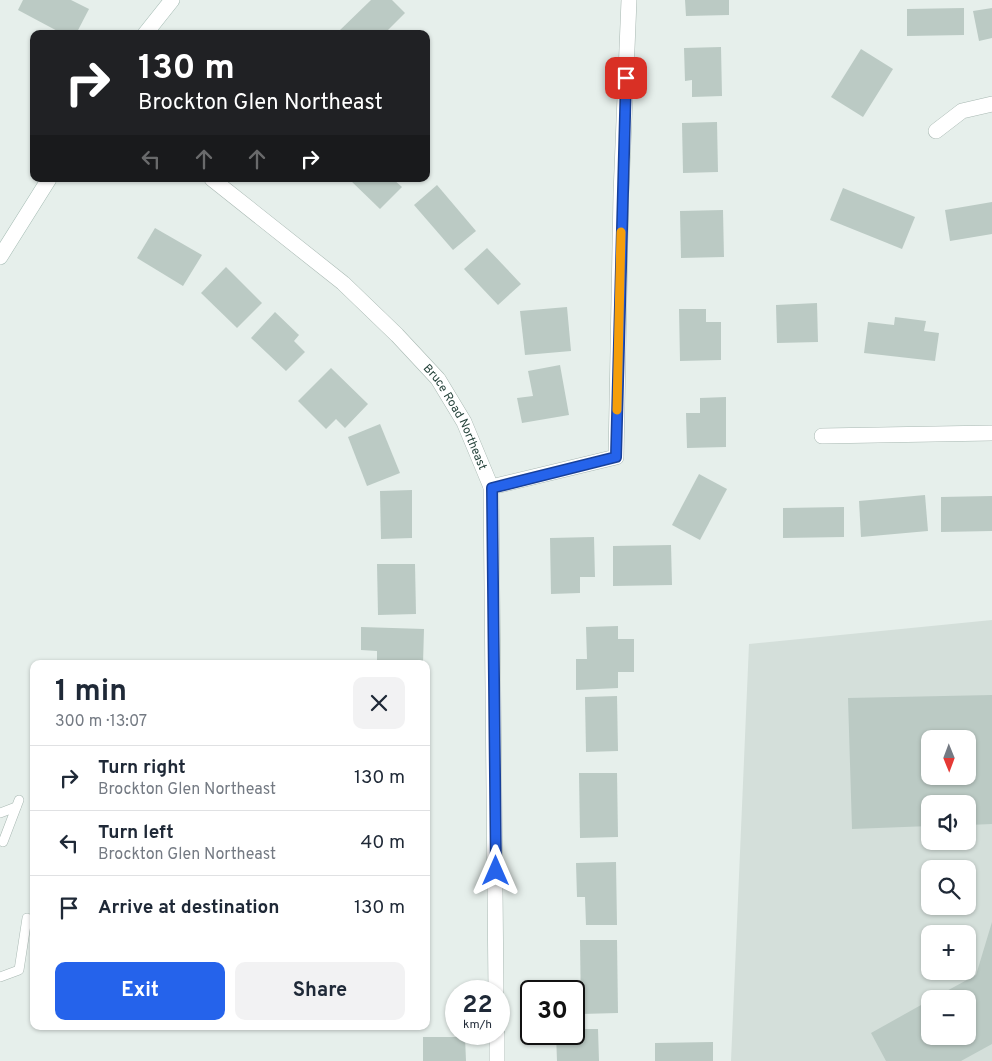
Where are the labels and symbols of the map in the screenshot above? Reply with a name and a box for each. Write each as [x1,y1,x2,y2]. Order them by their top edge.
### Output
pin [605,57,647,99]
street label: Bruce Road Northeast [419,361,490,473]
north arrow [921,730,976,785]
position arrow [469,844,521,896]
speed limit sign: 30 [520,980,585,1045]

